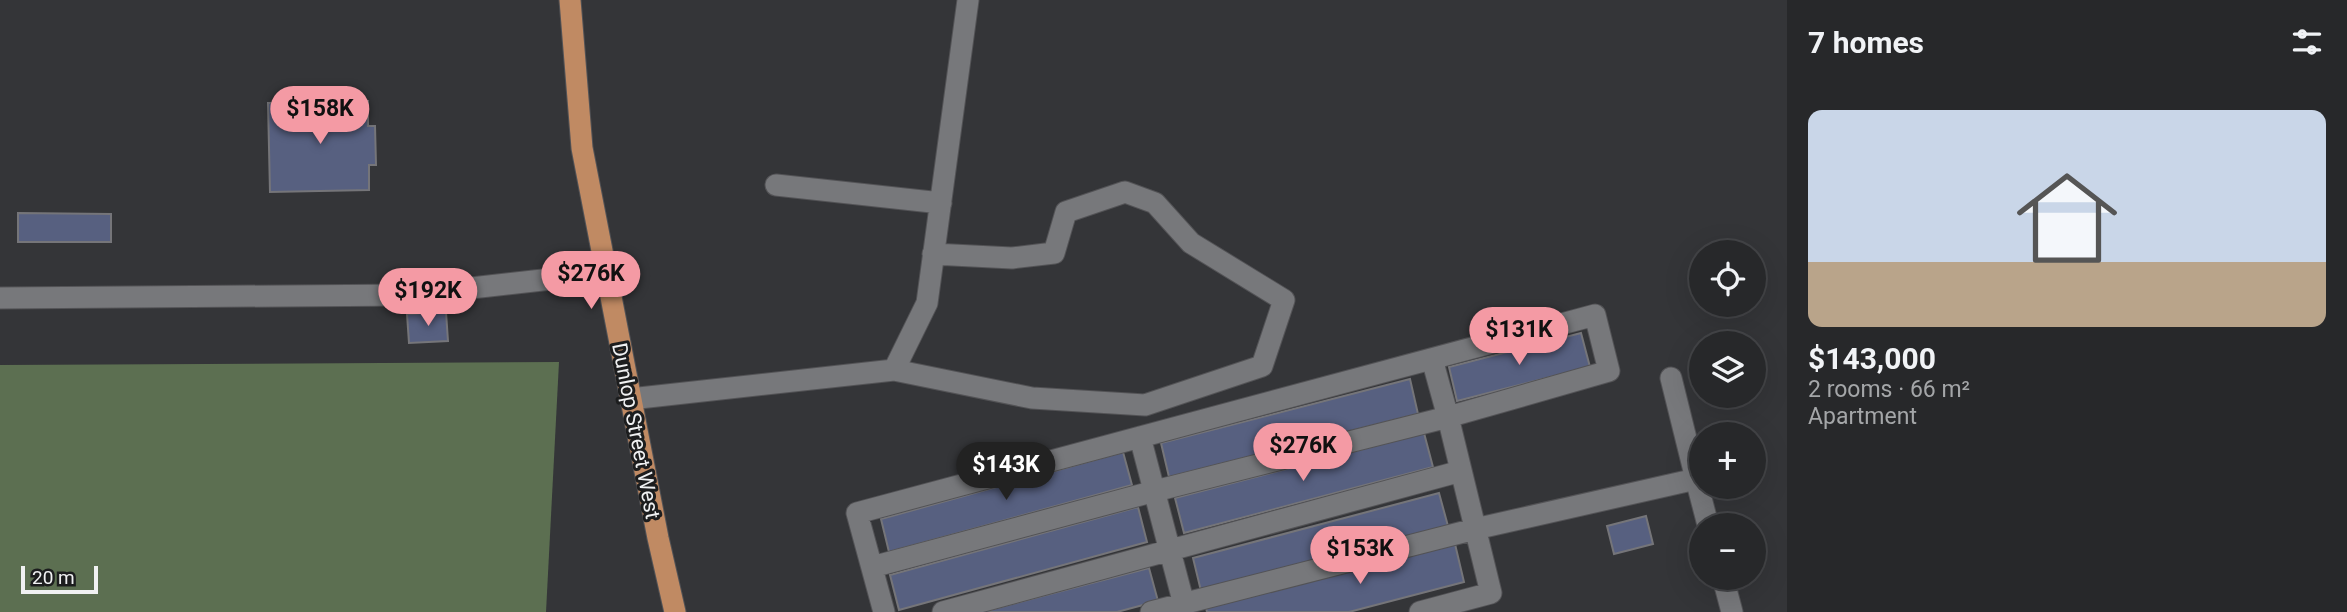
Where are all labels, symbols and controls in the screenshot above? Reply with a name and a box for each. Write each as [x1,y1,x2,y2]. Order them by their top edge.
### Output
icon: filters [2288,23,2326,61]
text: 7 homes [1808,25,1924,60]
pin: $158K [271,86,369,146]
text: $158K [286,95,354,122]
icon: home [2004,155,2130,281]
map controls [1689,240,1766,590]
button: locate [1689,240,1766,317]
pin: $276K [542,252,640,311]
text: $276K [557,260,625,287]
pin: $192K [379,268,477,328]
text: $192K [394,277,462,304]
pin: $131K [1470,308,1568,367]
text: $131K [1485,316,1553,343]
button: layers [1689,331,1766,408]
street label: Dunlop Street West [607,341,665,521]
text: $143,000 [1808,341,1936,376]
text: 2 rooms · 66 m² [1808,376,1970,403]
text: Apartment [1808,403,1917,430]
button: + [1689,422,1766,499]
pin: $276K [1254,424,1352,483]
text: $276K [1269,432,1337,459]
pin: $143K [957,442,1055,502]
text: $143K [972,451,1040,478]
button: − [1689,513,1766,590]
pin: $153K [1311,526,1409,586]
text: $153K [1326,535,1394,562]
scale bar [21,563,98,595]
text: 20 m [32,566,75,589]

